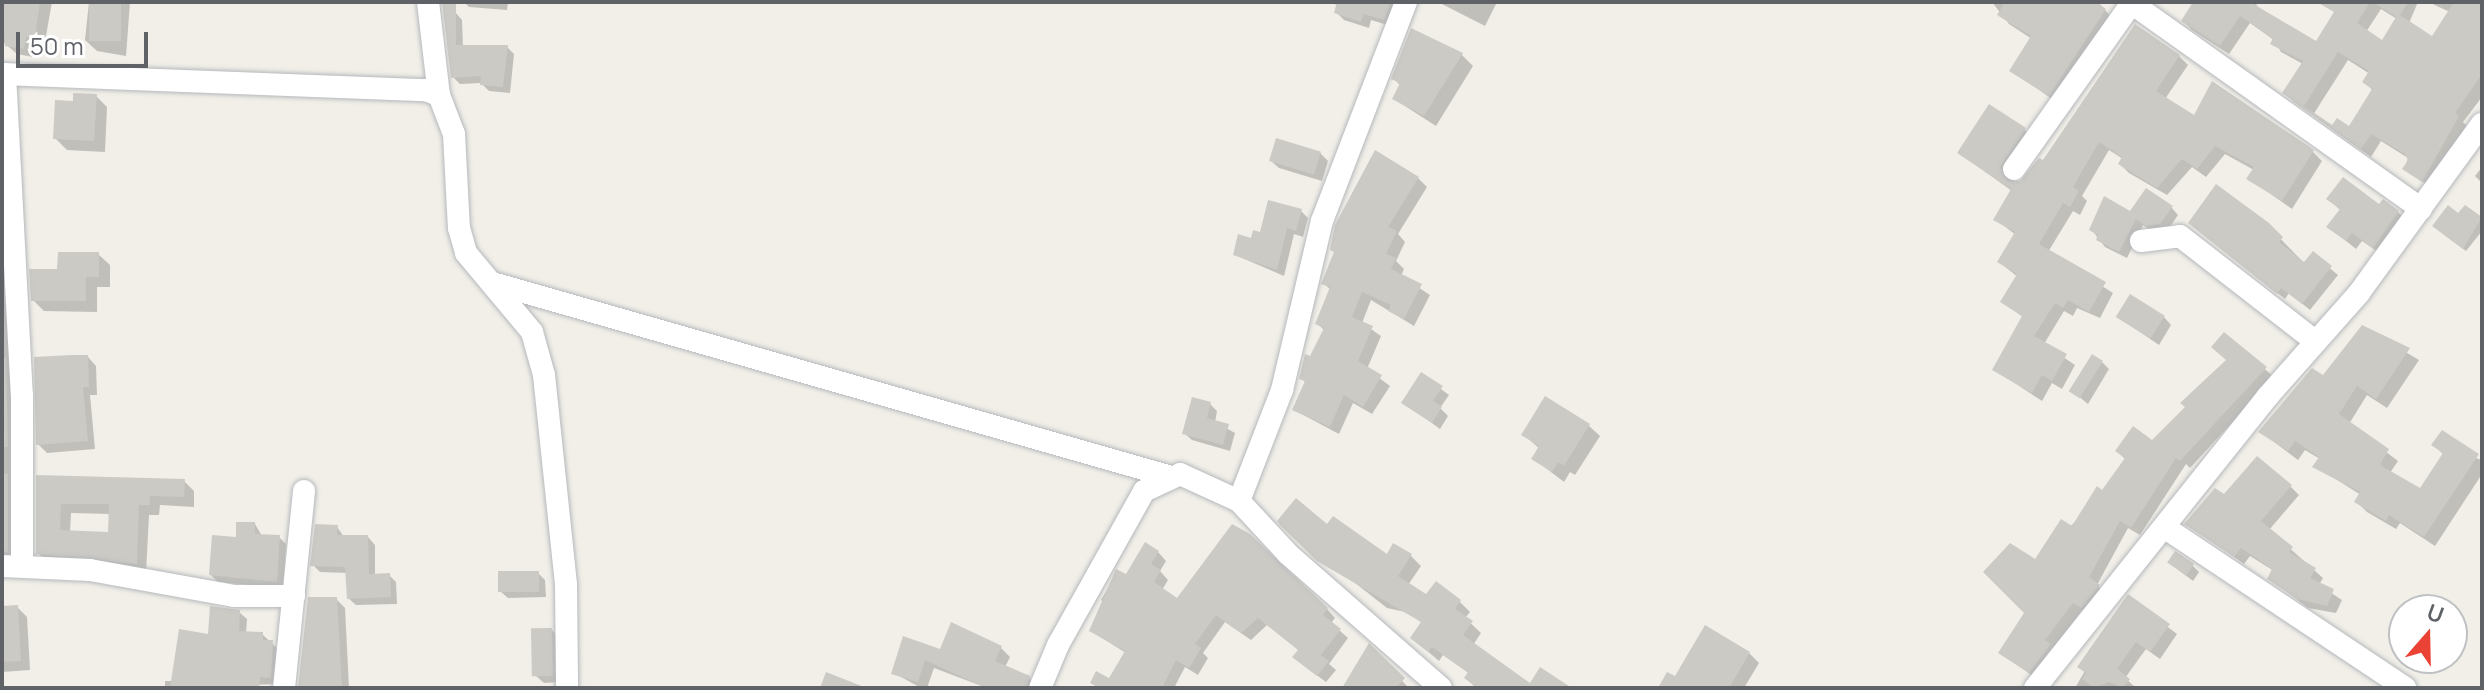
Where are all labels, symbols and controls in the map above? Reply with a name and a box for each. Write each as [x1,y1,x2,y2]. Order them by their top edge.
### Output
scale bar [20,16,152,66]
text: 50 m [30,29,84,62]
north arrow [2388,594,2468,674]
text: U [2423,597,2448,630]

